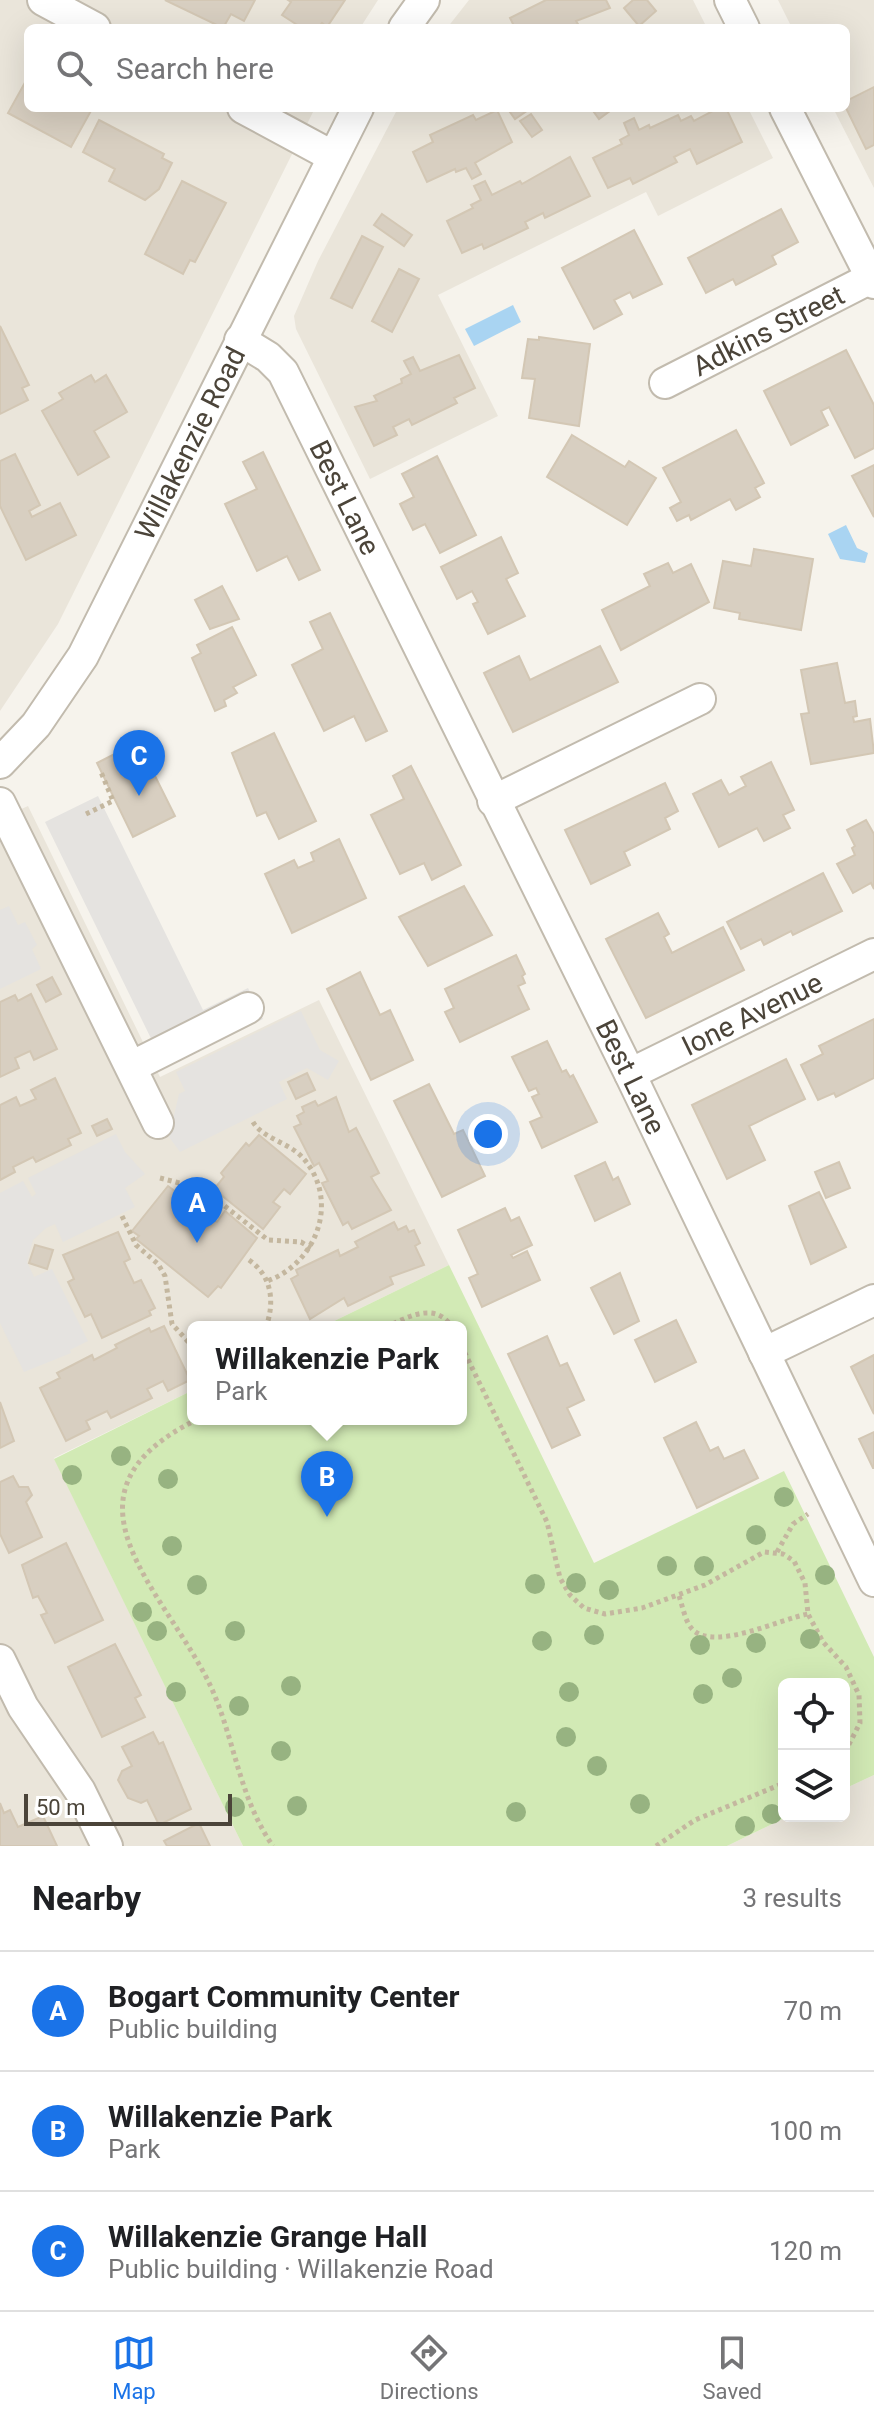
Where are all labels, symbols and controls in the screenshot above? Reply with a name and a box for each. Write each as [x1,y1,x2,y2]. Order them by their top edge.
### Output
search box [24,24,850,112]
icon: search [52,46,96,90]
text: Search here [116,51,274,86]
street label: Adkins Street [687,278,850,383]
street label: Willakenzie Road [128,341,252,545]
street label: Best Lane [303,435,387,560]
pin: C [113,730,165,796]
street label: Ione Avenue [676,966,828,1062]
street label: Best Lane [589,1014,673,1139]
your location [468,1114,508,1154]
pin: A [171,1177,223,1243]
popup [187,1321,467,1425]
text: Willakenzie Park [215,1341,439,1376]
text: Park [215,1376,267,1406]
pin: B [301,1451,353,1517]
map controls [778,1678,850,1822]
button: locate [778,1678,850,1750]
button: layers [778,1750,850,1822]
scale bar [24,1790,232,1826]
text: 50 m [36,1795,85,1820]
text: Nearby [32,1878,141,1918]
text: 3 results [743,1883,842,1913]
text: Bogart Community Center [108,1979,459,2014]
text: A [49,1996,67,2026]
text: 70 m [784,1996,842,2026]
text: Public building [108,2014,278,2044]
text: Willakenzie Park [108,2099,332,2134]
text: B [50,2116,66,2146]
text: 100 m [769,2116,842,2146]
text: Park [108,2134,160,2164]
text: Willakenzie Grange Hall [108,2219,427,2254]
text: C [49,2236,67,2266]
text: 120 m [769,2236,842,2266]
text: Public building · Willakenzie Road [108,2254,494,2284]
tab: Map [112,2331,156,2404]
tab: Directions [380,2331,479,2404]
tab: Saved [703,2331,762,2404]

